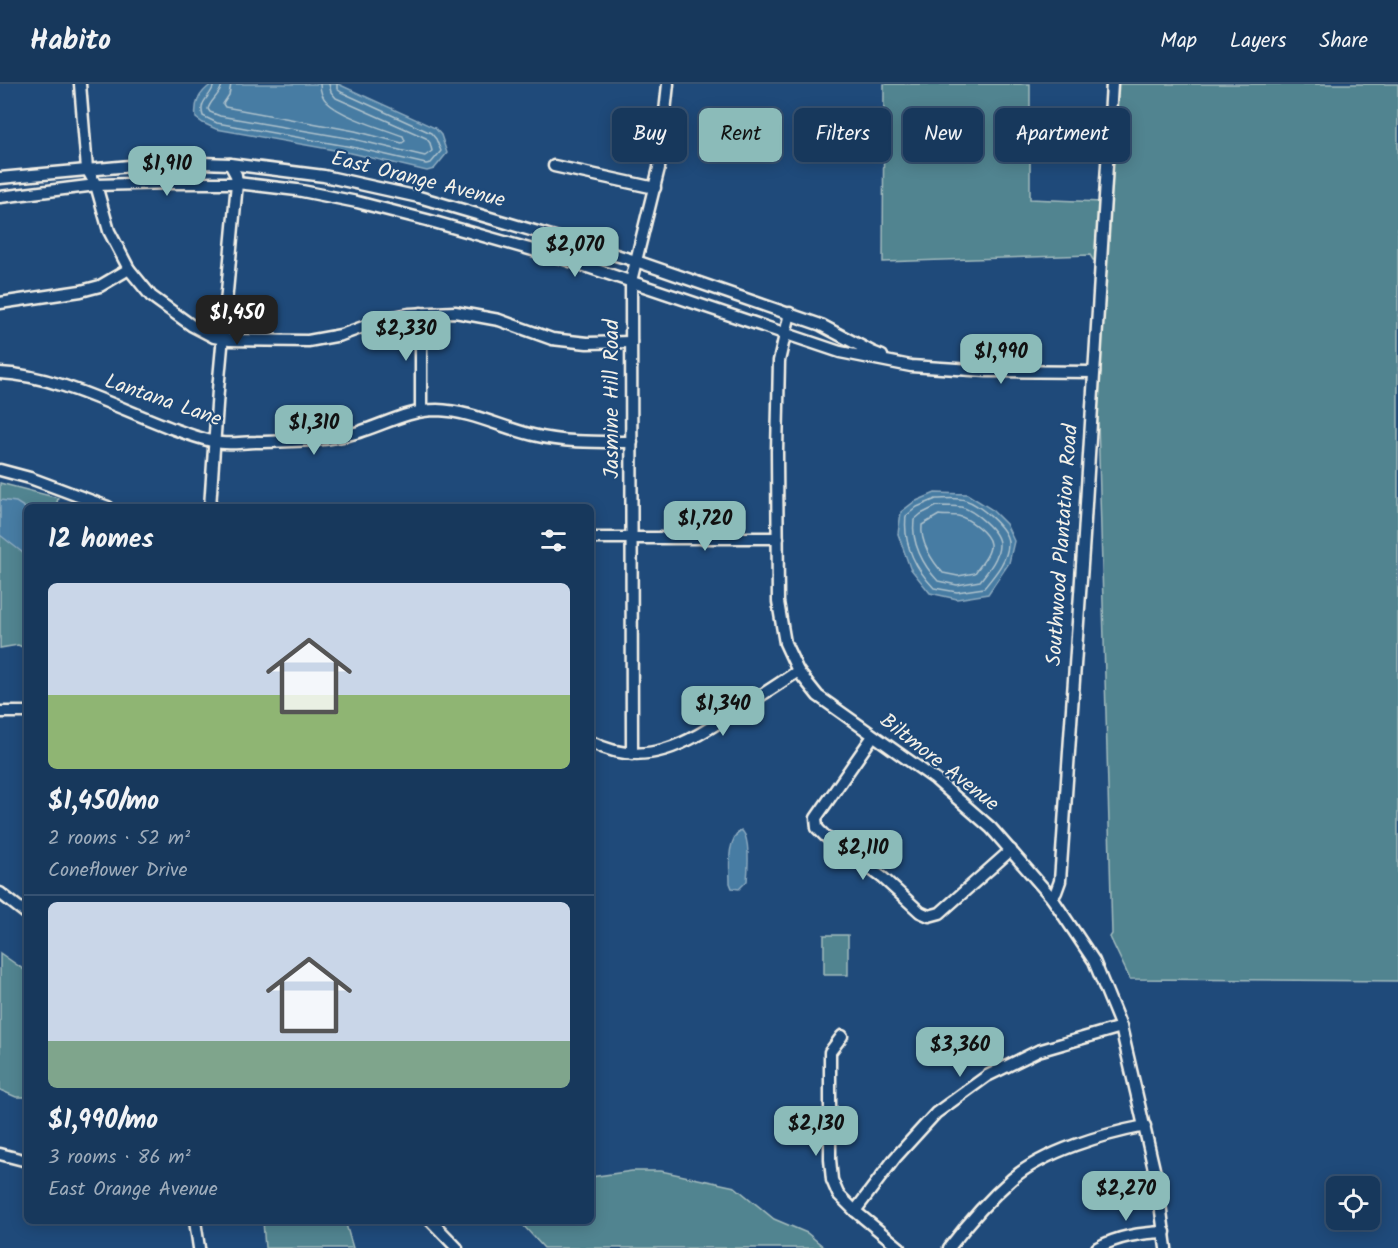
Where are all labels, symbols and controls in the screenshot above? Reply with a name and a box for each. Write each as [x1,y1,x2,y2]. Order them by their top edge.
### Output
text: Habito [30,19,111,64]
text: Map [1160,25,1197,58]
text: Layers [1230,25,1286,58]
text: Share [1319,25,1368,58]
chip: Buy [612,108,687,162]
chip: Rent [699,108,782,162]
chip: Filters [794,108,891,162]
chip: New [903,108,983,162]
chip: Apartment [995,108,1130,162]
street label: East Orange Avenue [328,142,509,218]
pin: $1,910 [118,146,216,197]
text: $1,910 [142,149,192,181]
pin: $2,070 [526,227,624,278]
text: $2,070 [546,230,604,262]
pin: $1,450 [188,295,286,346]
text: $1,450 [210,298,264,330]
pin: $2,330 [357,311,455,362]
text: $2,330 [376,314,436,346]
street label: Jasmine Hill Road [596,319,629,479]
pin: $1,990 [952,334,1050,385]
text: $1,990 [974,337,1028,369]
street label: Lantana Lane [100,366,227,437]
pin: $1,310 [265,405,363,456]
text: $1,310 [289,408,339,440]
street label: Southwood Plantation Road [1038,423,1088,667]
pin: $1,720 [656,501,754,552]
text: $1,720 [678,504,732,536]
text: 12 homes [48,519,154,561]
icon: filters [537,524,570,557]
icon: home [255,622,363,730]
pin: $1,340 [674,686,772,737]
text: $1,340 [695,689,751,721]
street label: Biltmore Avenue [872,706,1007,821]
text: $1,450/mo [48,781,159,823]
text: 2 rooms · 52 m² [48,823,190,855]
pin: $2,110 [814,830,912,881]
text: $2,110 [837,833,889,865]
text: Coneflower Drive [48,855,187,887]
icon: home [255,941,363,1049]
pin: $3,360 [911,1027,1009,1078]
text: $3,360 [930,1030,990,1062]
text: $1,990/mo [48,1100,158,1142]
pin: $2,130 [767,1106,865,1157]
text: $2,130 [788,1109,844,1141]
text: 3 rooms · 86 m² [48,1142,191,1174]
pin: $2,270 [1077,1171,1175,1222]
text: East Orange Avenue [48,1174,218,1206]
text: $2,270 [1096,1174,1156,1206]
map controls [1326,1176,1380,1230]
button: locate [1326,1176,1380,1230]

